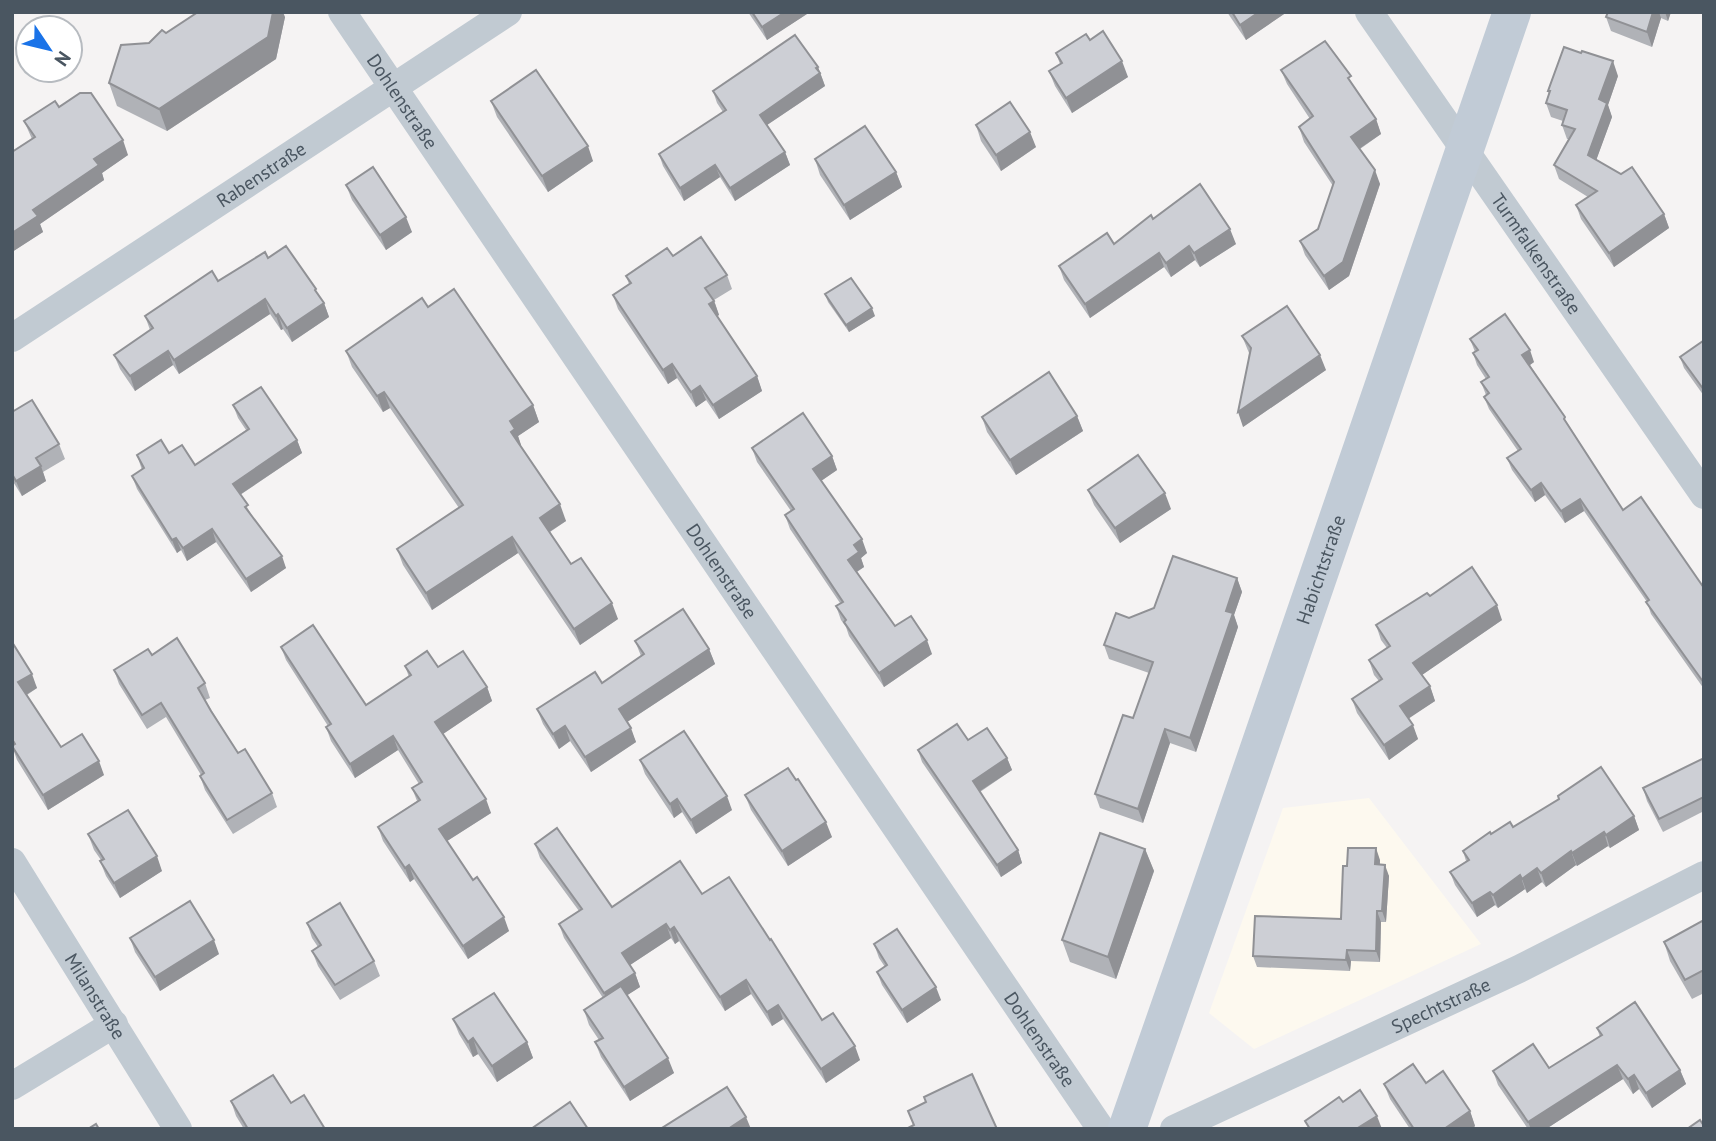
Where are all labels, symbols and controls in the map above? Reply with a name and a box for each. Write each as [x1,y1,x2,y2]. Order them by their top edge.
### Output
north arrow [14,14,84,84]
text: N [50,47,76,71]
street label: Dohlenstraße [362,49,444,154]
street label: Rabenstraße [212,136,310,212]
street label: Turmfalkenstraße [1486,188,1587,319]
street label: Habichtstraße [1291,512,1350,627]
street label: Dohlenstraße [681,519,763,623]
street label: Milanstraße [60,949,131,1044]
street label: Spechtstraße [1387,972,1494,1039]
street label: Dohlenstraße [999,987,1081,1091]

